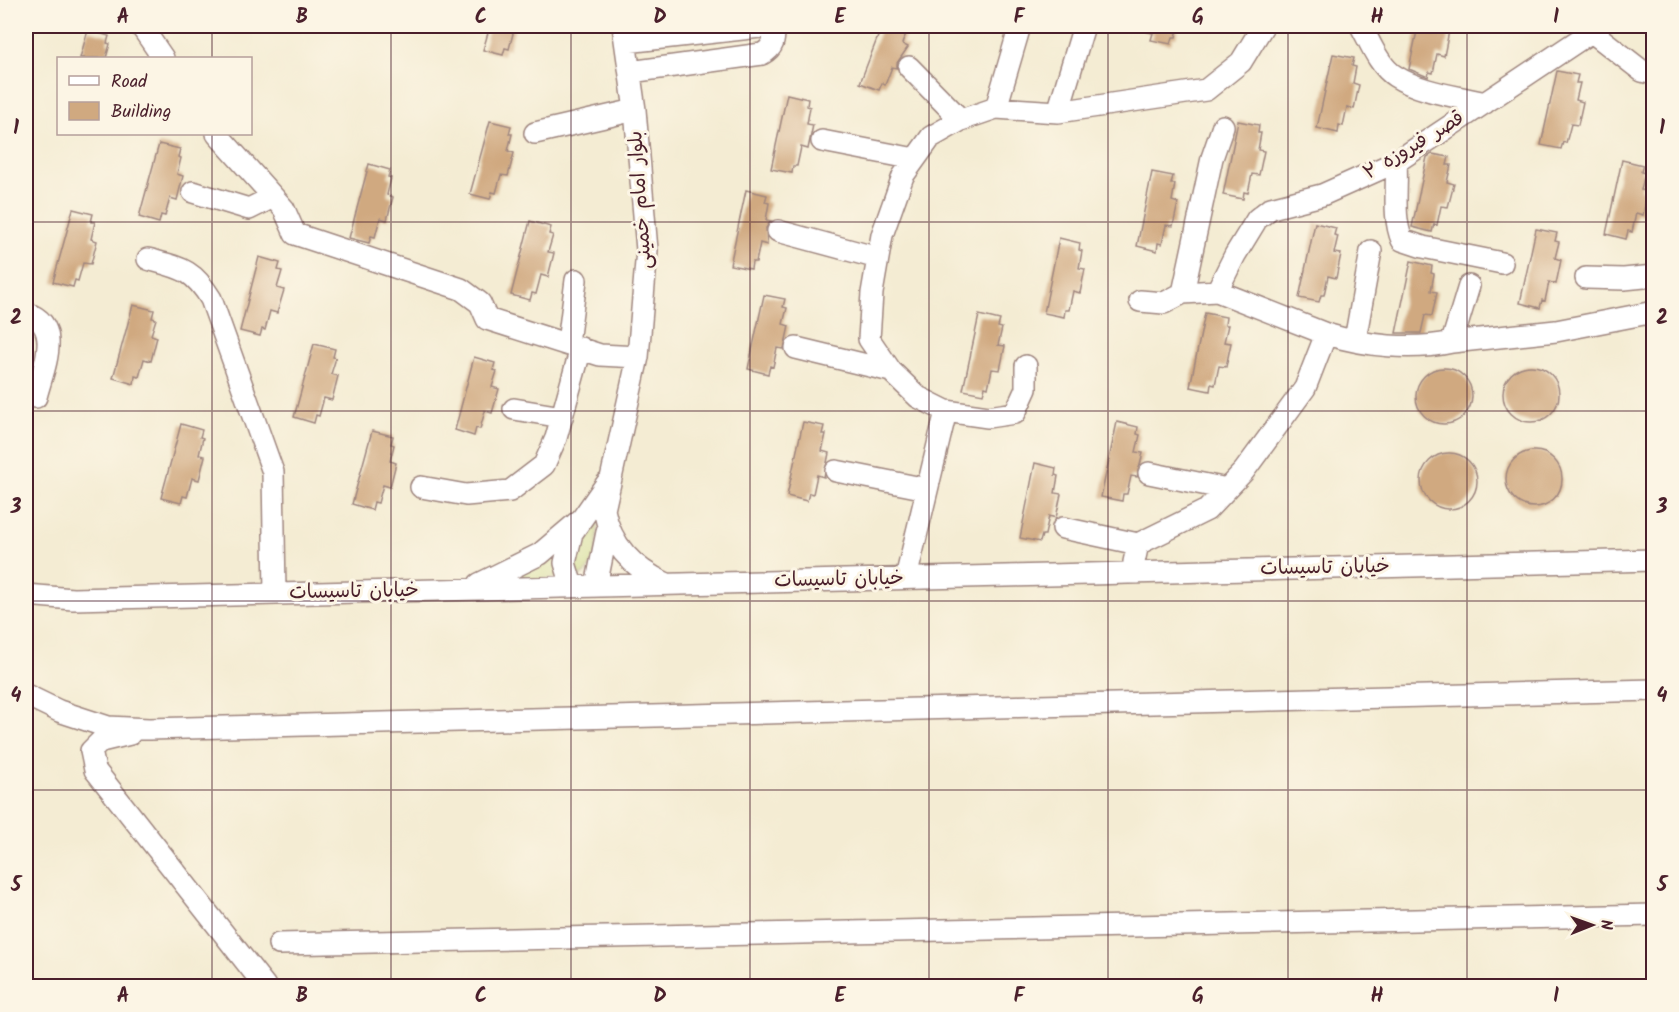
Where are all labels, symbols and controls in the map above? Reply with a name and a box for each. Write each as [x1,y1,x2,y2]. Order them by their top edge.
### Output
text: A [117,2,129,34]
text: B [296,2,308,34]
text: C [475,2,487,34]
text: D [653,2,667,34]
text: E [834,2,846,34]
text: F [1014,2,1026,34]
text: G [1192,2,1204,34]
text: H [1370,2,1384,34]
text: I [1553,2,1559,34]
legend [57,57,252,135]
text: Road [111,68,148,97]
text: Building [111,98,171,127]
street label: قصر فیروزه ۲ [1357,103,1471,189]
text: 1 [13,113,19,145]
text: 1 [1659,113,1665,145]
street label: بلوار امام خمینی [620,130,662,270]
text: 2 [10,303,22,335]
text: 2 [1656,303,1668,335]
text: 3 [10,492,22,524]
text: 3 [1656,492,1668,524]
street label: خیابان تاسیسات [1260,551,1390,585]
street label: خیابان تاسیسات [774,563,904,597]
street label: خیابان تاسیسات [289,575,419,609]
text: 4 [11,681,22,713]
text: 4 [1657,681,1668,713]
text: 5 [10,870,23,902]
text: 5 [1656,870,1669,902]
north arrow [1562,895,1622,955]
text: N [1593,919,1618,930]
text: A [117,981,129,1012]
text: B [296,981,308,1012]
text: C [475,981,487,1012]
text: D [653,981,667,1012]
text: E [834,981,846,1012]
text: F [1014,981,1026,1012]
text: G [1192,981,1204,1012]
text: H [1370,981,1384,1012]
text: I [1553,981,1559,1012]

